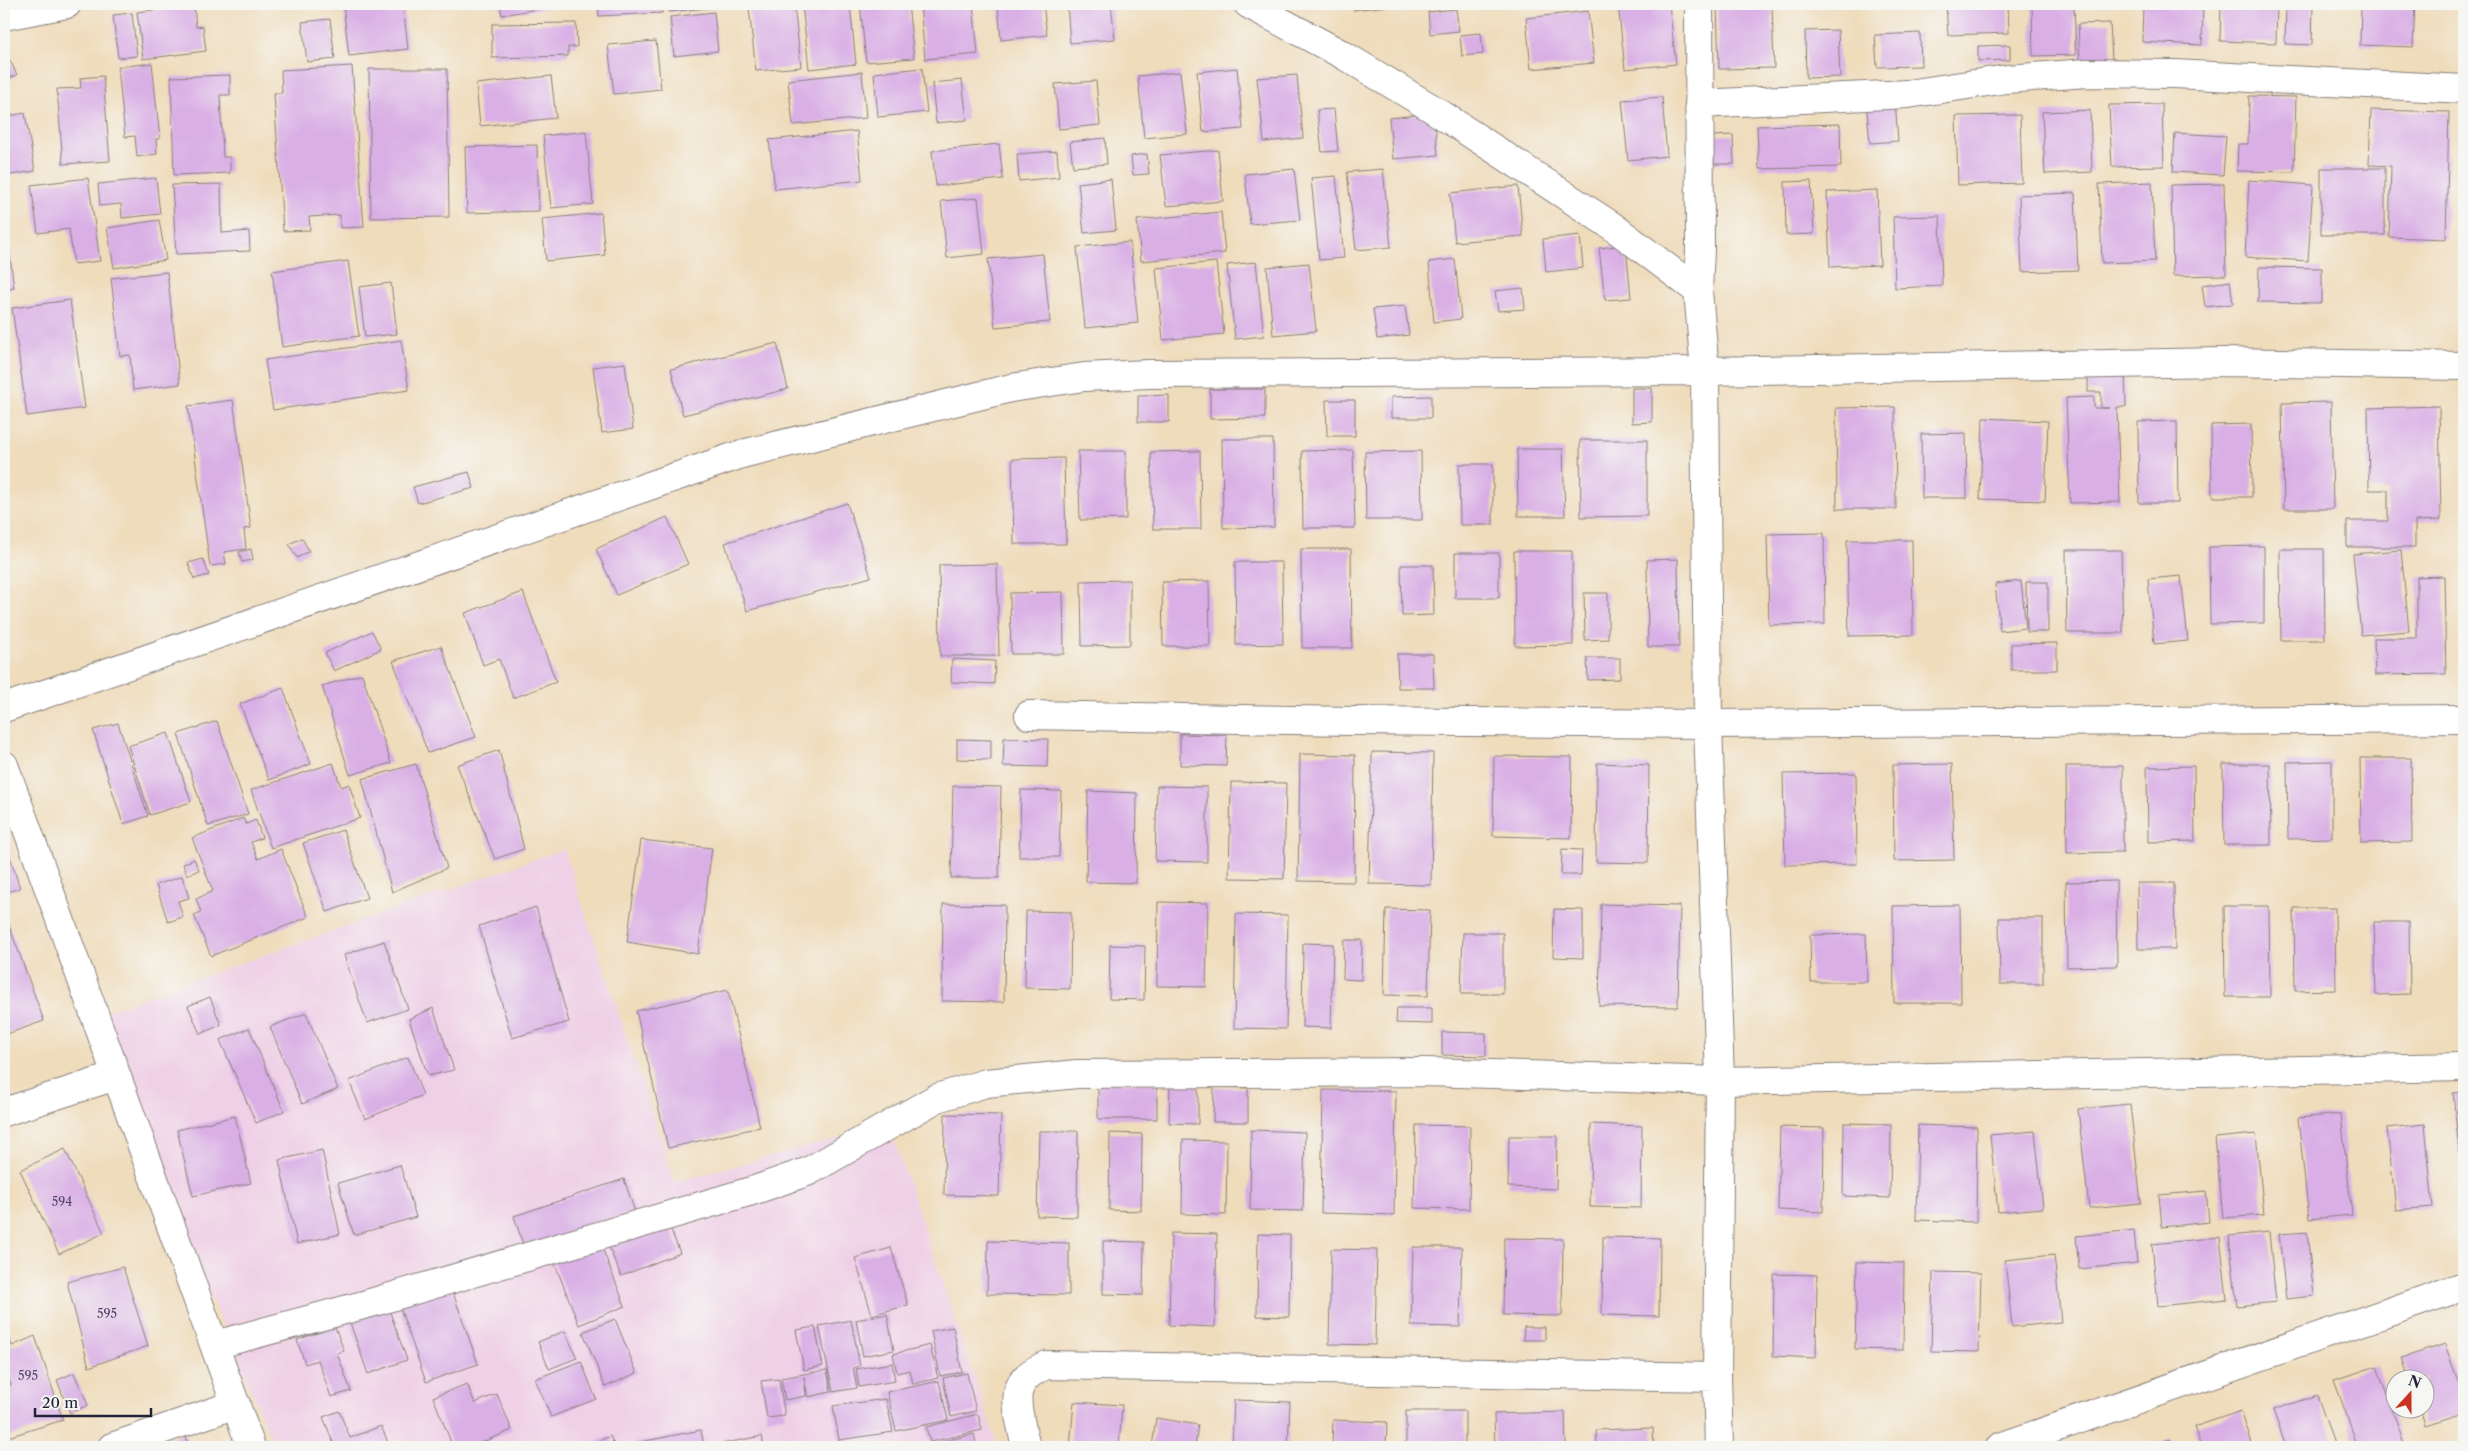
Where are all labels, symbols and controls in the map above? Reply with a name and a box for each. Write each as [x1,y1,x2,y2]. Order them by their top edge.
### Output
house number: 594 [52,1194,72,1209]
house number: 595 [97,1306,117,1321]
house number: 595 [18,1368,38,1383]
north arrow [2386,1368,2436,1418]
text: N [2406,1371,2424,1392]
scale bar [35,1386,151,1418]
text: 20 m [42,1393,78,1412]

